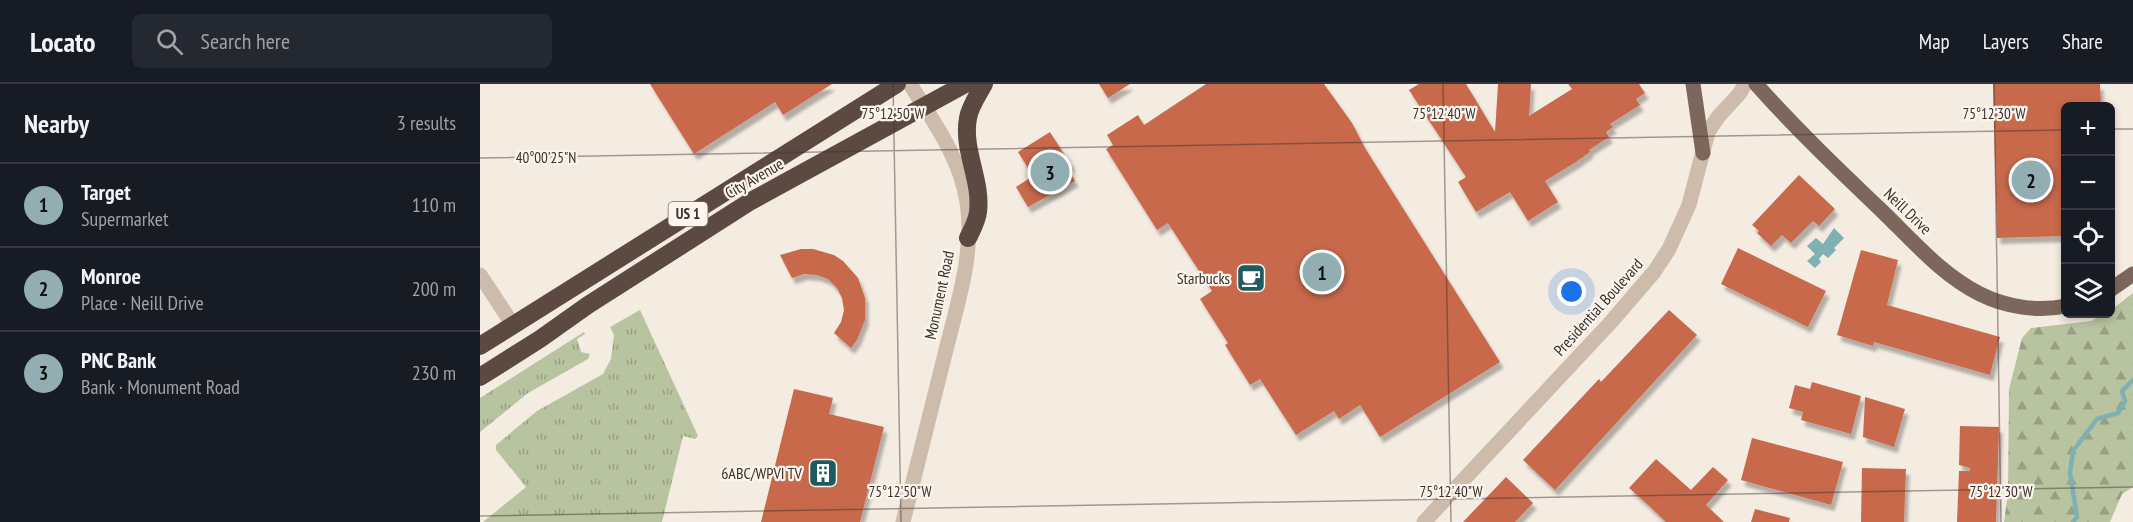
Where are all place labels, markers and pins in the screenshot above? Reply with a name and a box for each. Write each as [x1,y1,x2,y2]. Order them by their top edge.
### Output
pin: 3 [1030,150,1070,194]
pin: 2 [2012,158,2050,202]
pin: 1 [1302,250,1342,294]
cafe icon: Starbucks [1235,262,1267,294]
place label: Starbucks [1177,268,1230,288]
building icon: 6ABC/WPVI TV [807,457,839,489]
place label: 6ABC/WPVI TV [721,463,803,483]

